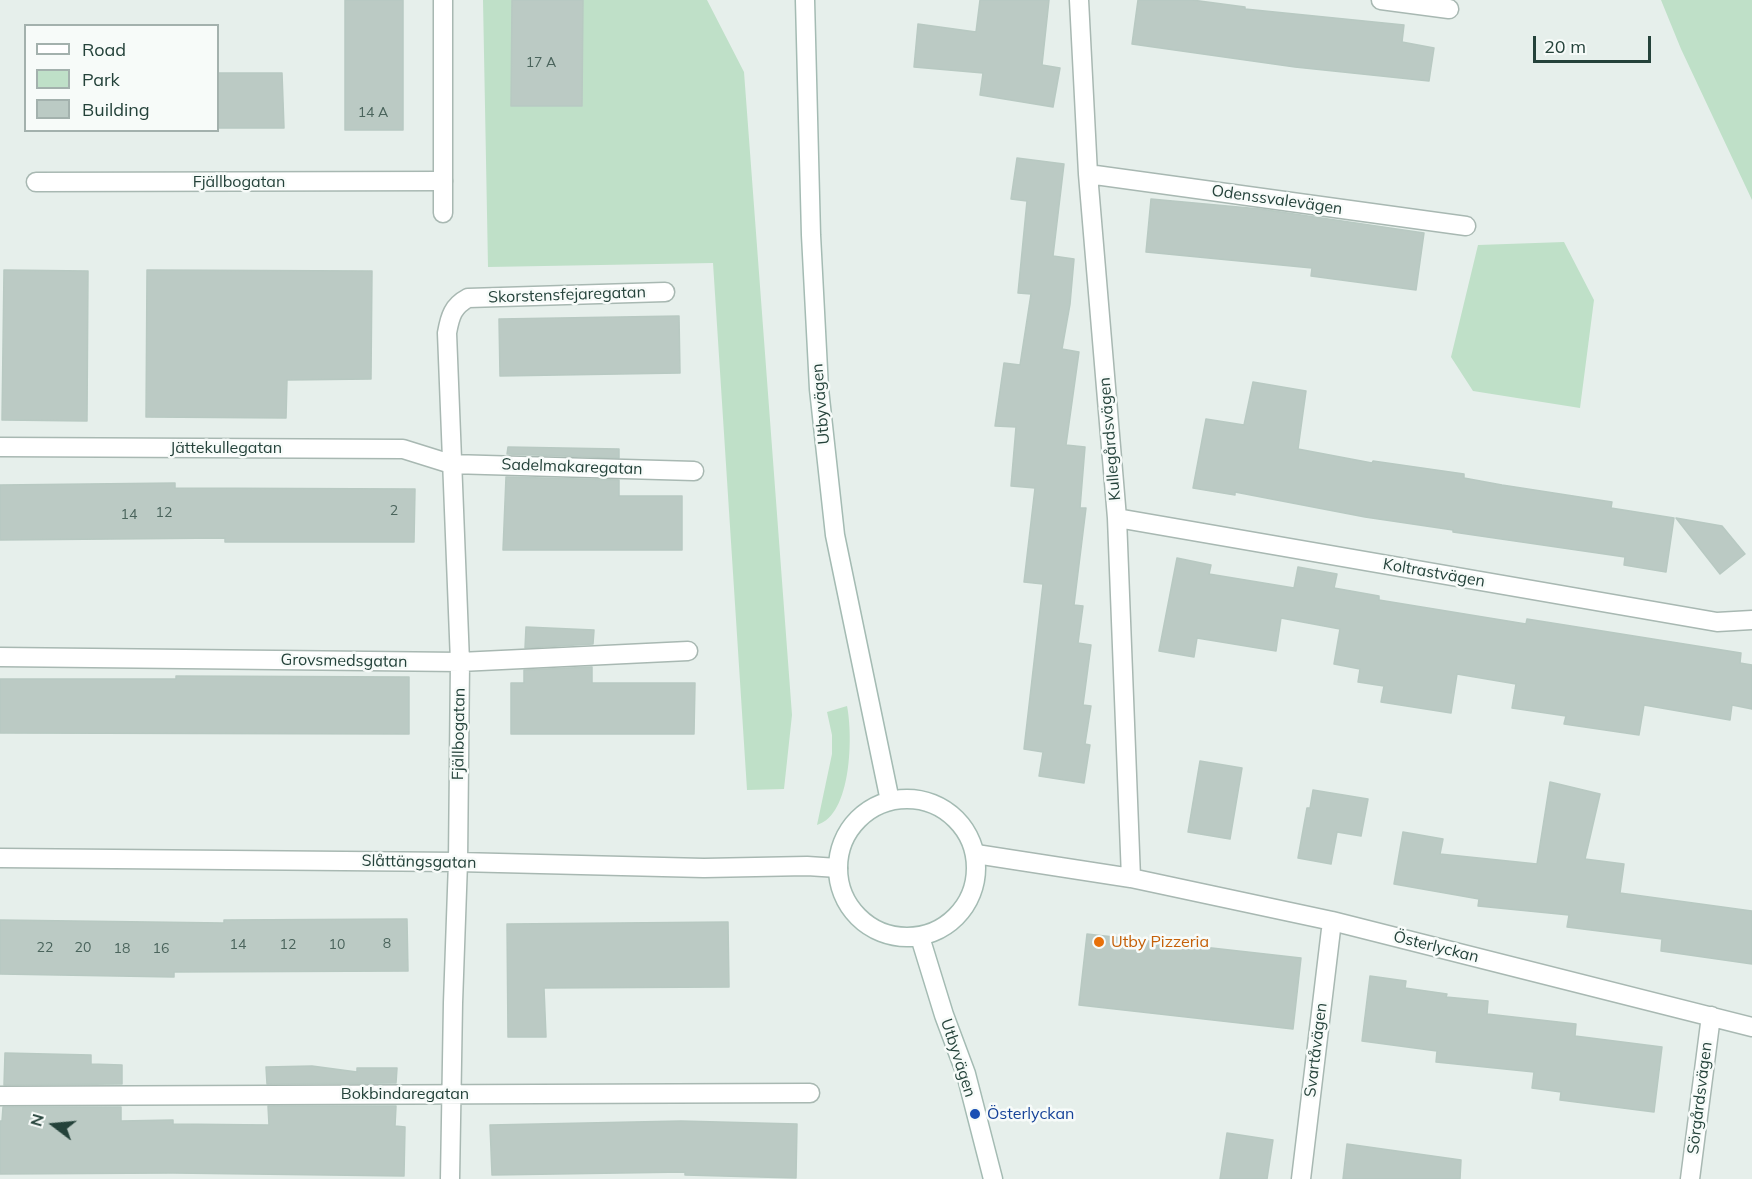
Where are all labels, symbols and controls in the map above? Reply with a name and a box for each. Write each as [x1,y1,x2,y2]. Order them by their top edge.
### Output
legend [24,24,219,132]
scale bar [1536,24,1654,62]
text: 20 m [1544,35,1586,58]
text: Road [82,38,126,61]
house number: 17 A [526,55,556,71]
text: Park [82,68,120,91]
text: Building [82,98,150,121]
house number: 14 A [358,105,388,121]
street label: Fjällbogatan [193,172,285,192]
street label: Odenssvalevägen [1210,181,1344,219]
street label: Skorstensfejaregatan [488,283,646,307]
street label: Utbyvägen [808,363,834,445]
street label: Kullegårdsvägen [1095,377,1125,501]
street label: Jättekullegatan [170,438,282,458]
street label: Sadelmakaregatan [501,455,643,479]
house number: 2 [390,503,398,519]
house number: 12 [156,505,172,521]
house number: 14 [121,507,137,523]
street label: Koltrastvägen [1382,555,1486,591]
street label: Grovsmedsgatan [280,650,408,672]
street label: Fjällbogatan [449,688,469,780]
street label: Slåttängsgatan [361,851,477,873]
street label: Österlyckan [1391,927,1481,967]
place label: Utby Pizzeria [1111,932,1209,952]
marker: Utby Pizzeria [1092,935,1106,949]
house number: 8 [383,936,391,952]
house number: 14 [230,937,246,953]
house number: 12 [280,937,296,953]
house number: 10 [329,937,345,953]
house number: 22 [37,940,53,956]
house number: 20 [75,940,91,956]
house number: 18 [114,941,130,957]
house number: 16 [153,941,169,957]
street label: Svartåvägen [1301,1002,1331,1098]
street label: Utbyvägen [936,1016,980,1100]
street label: Sörgårdsvägen [1684,1041,1716,1155]
street label: Bokbindaregatan [341,1084,469,1104]
north arrow [24,1095,84,1155]
place label: Österlyckan [987,1104,1074,1124]
marker: Österlyckan [968,1107,982,1121]
text: N [25,1111,48,1129]

